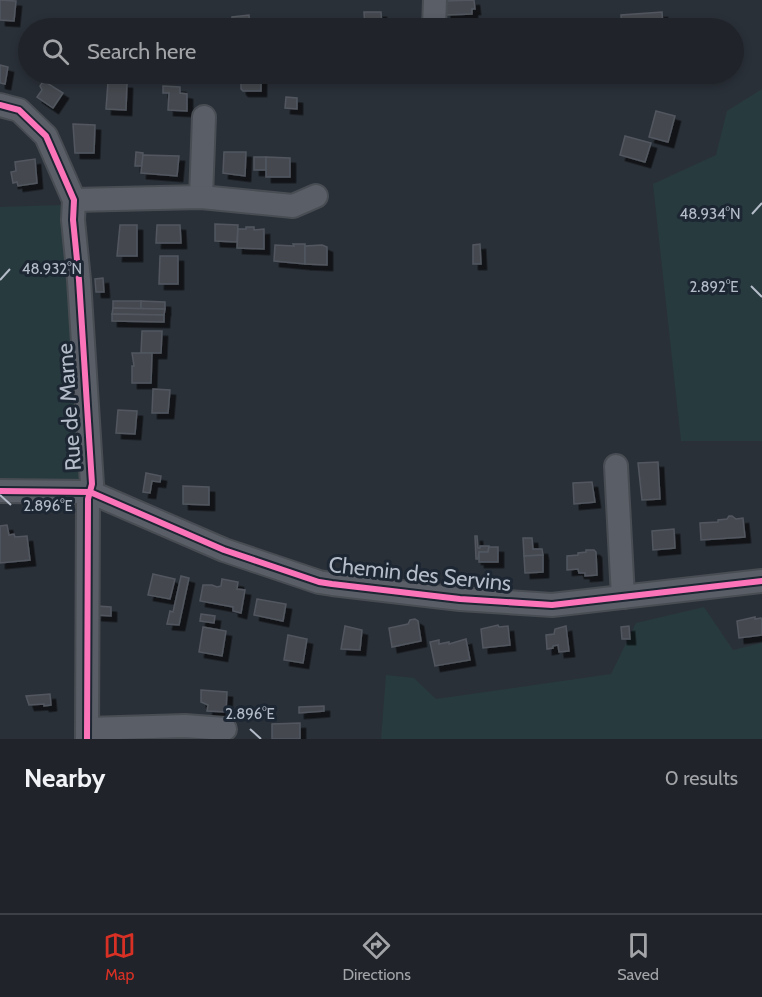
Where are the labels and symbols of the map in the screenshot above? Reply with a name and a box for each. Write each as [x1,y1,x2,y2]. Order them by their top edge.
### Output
text: 48.934°N [680,205,740,223]
text: 48.932°N [22,260,82,278]
text: 2.892°E [689,278,739,296]
street label: Rue de Marne [51,342,87,472]
text: 2.896°E [23,497,73,515]
street label: Chemin des Servins [327,551,513,597]
text: 2.896°E [225,705,275,723]

